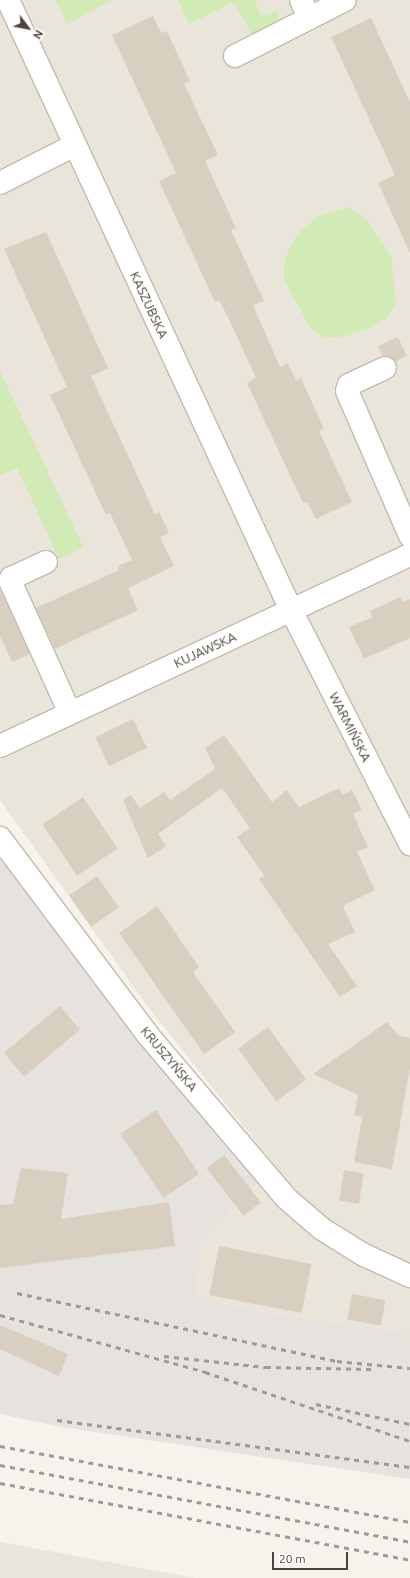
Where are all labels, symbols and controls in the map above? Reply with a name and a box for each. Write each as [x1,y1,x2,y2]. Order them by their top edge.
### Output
north arrow [8,8,48,48]
text: N [31,28,45,41]
street label: KASZUBSKA [127,269,171,341]
street label: KUJAWSKA [171,629,239,671]
street label: WARMIŃSKA [326,690,374,764]
street label: KRUSZYŃSKA [137,1023,201,1095]
scale bar [274,1544,350,1570]
text: 20 m [279,1552,306,1565]

